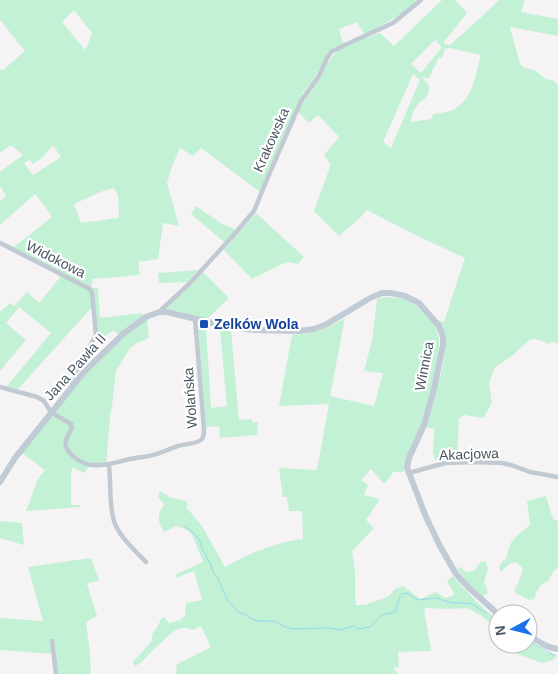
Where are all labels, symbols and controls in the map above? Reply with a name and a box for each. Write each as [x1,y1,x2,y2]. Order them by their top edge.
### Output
street label: Krakowska [250,105,292,175]
street label: Widokowa [24,237,89,281]
place label: Zelków Wola [214,316,299,332]
marker: Zelków Wola [198,318,210,330]
street label: Jana Pawła II [41,330,109,404]
street label: Winnica [411,340,437,392]
street label: Wolańska [180,367,200,429]
street label: Akacjowa [439,445,499,463]
north arrow [488,604,538,654]
text: N [492,625,509,637]

